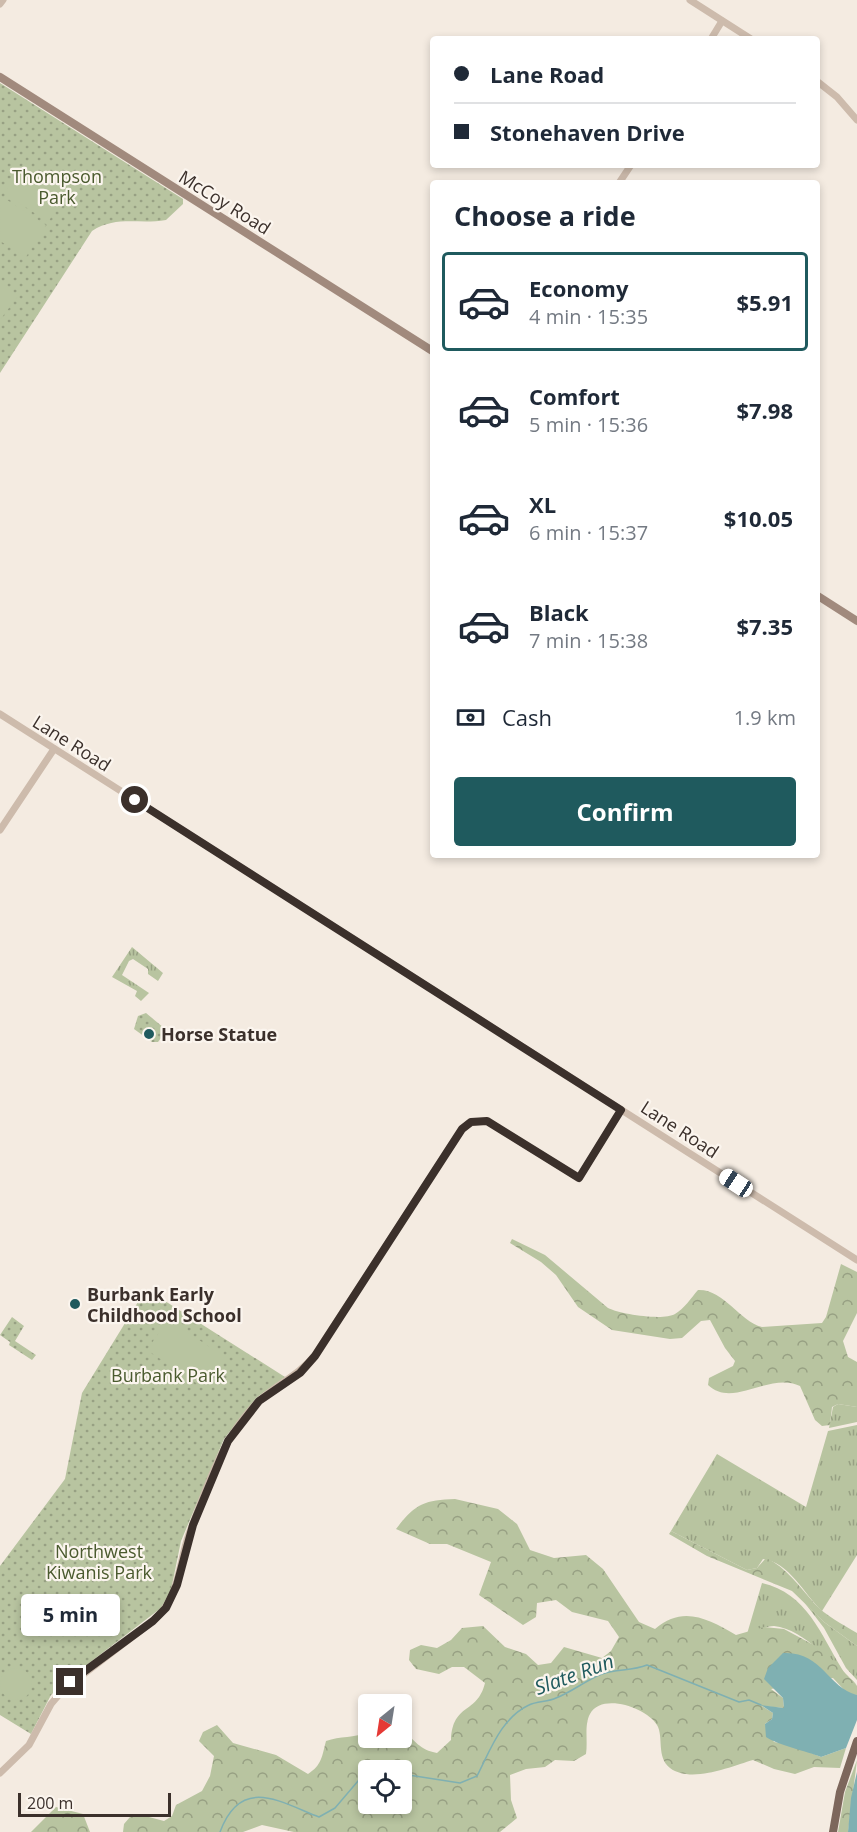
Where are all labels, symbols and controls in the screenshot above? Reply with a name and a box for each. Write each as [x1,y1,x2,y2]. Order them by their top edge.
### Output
text: Lane Road [490,59,604,89]
text: Stonehaven Drive [490,117,685,147]
park label: Thompson Park [12,164,102,209]
street label: McCoy Road [175,164,275,240]
text: Choose a ride [454,197,636,234]
text: Economy [529,273,628,303]
icon: car [457,275,511,329]
text: $5.91 [736,287,793,317]
text: 4 min · 15:35 [529,303,648,330]
text: Comfort [529,381,620,411]
icon: car [457,383,511,437]
text: $7.98 [736,395,793,425]
text: 5 min · 15:36 [529,411,648,438]
text: XL [529,489,556,519]
icon: car [457,491,511,545]
text: $10.05 [724,503,793,533]
text: 6 min · 15:37 [529,519,648,546]
text: Black [529,597,589,627]
icon: car [457,599,511,653]
text: $7.35 [736,611,793,641]
text: 7 min · 15:38 [529,627,648,654]
icon: cash [454,701,487,734]
text: Cash [502,702,552,732]
text: 1.9 km [734,704,796,731]
street label: Lane Road [28,709,116,777]
button: Confirm [454,777,796,846]
route start [121,786,148,813]
place label: Horse Statue [161,1022,277,1046]
marker: Horse Statue [142,1027,156,1041]
street label: Lane Road [636,1095,724,1163]
car [716,1166,756,1200]
place label: Burbank Early Childhood School [87,1282,242,1327]
marker: Burbank Early Childhood School [68,1297,82,1311]
park label: Burbank Park [111,1363,225,1387]
park label: Northwest Kiwanis Park [46,1539,153,1584]
callout: 5 min [20,1595,119,1637]
text: 5 min [43,1601,98,1628]
water label: Slate Run [531,1647,617,1701]
route end [56,1668,83,1695]
north arrow [358,1694,412,1748]
map controls [358,1694,412,1814]
button: locate [358,1760,412,1814]
scale bar [18,1790,171,1818]
text: 200 m [27,1792,73,1814]

